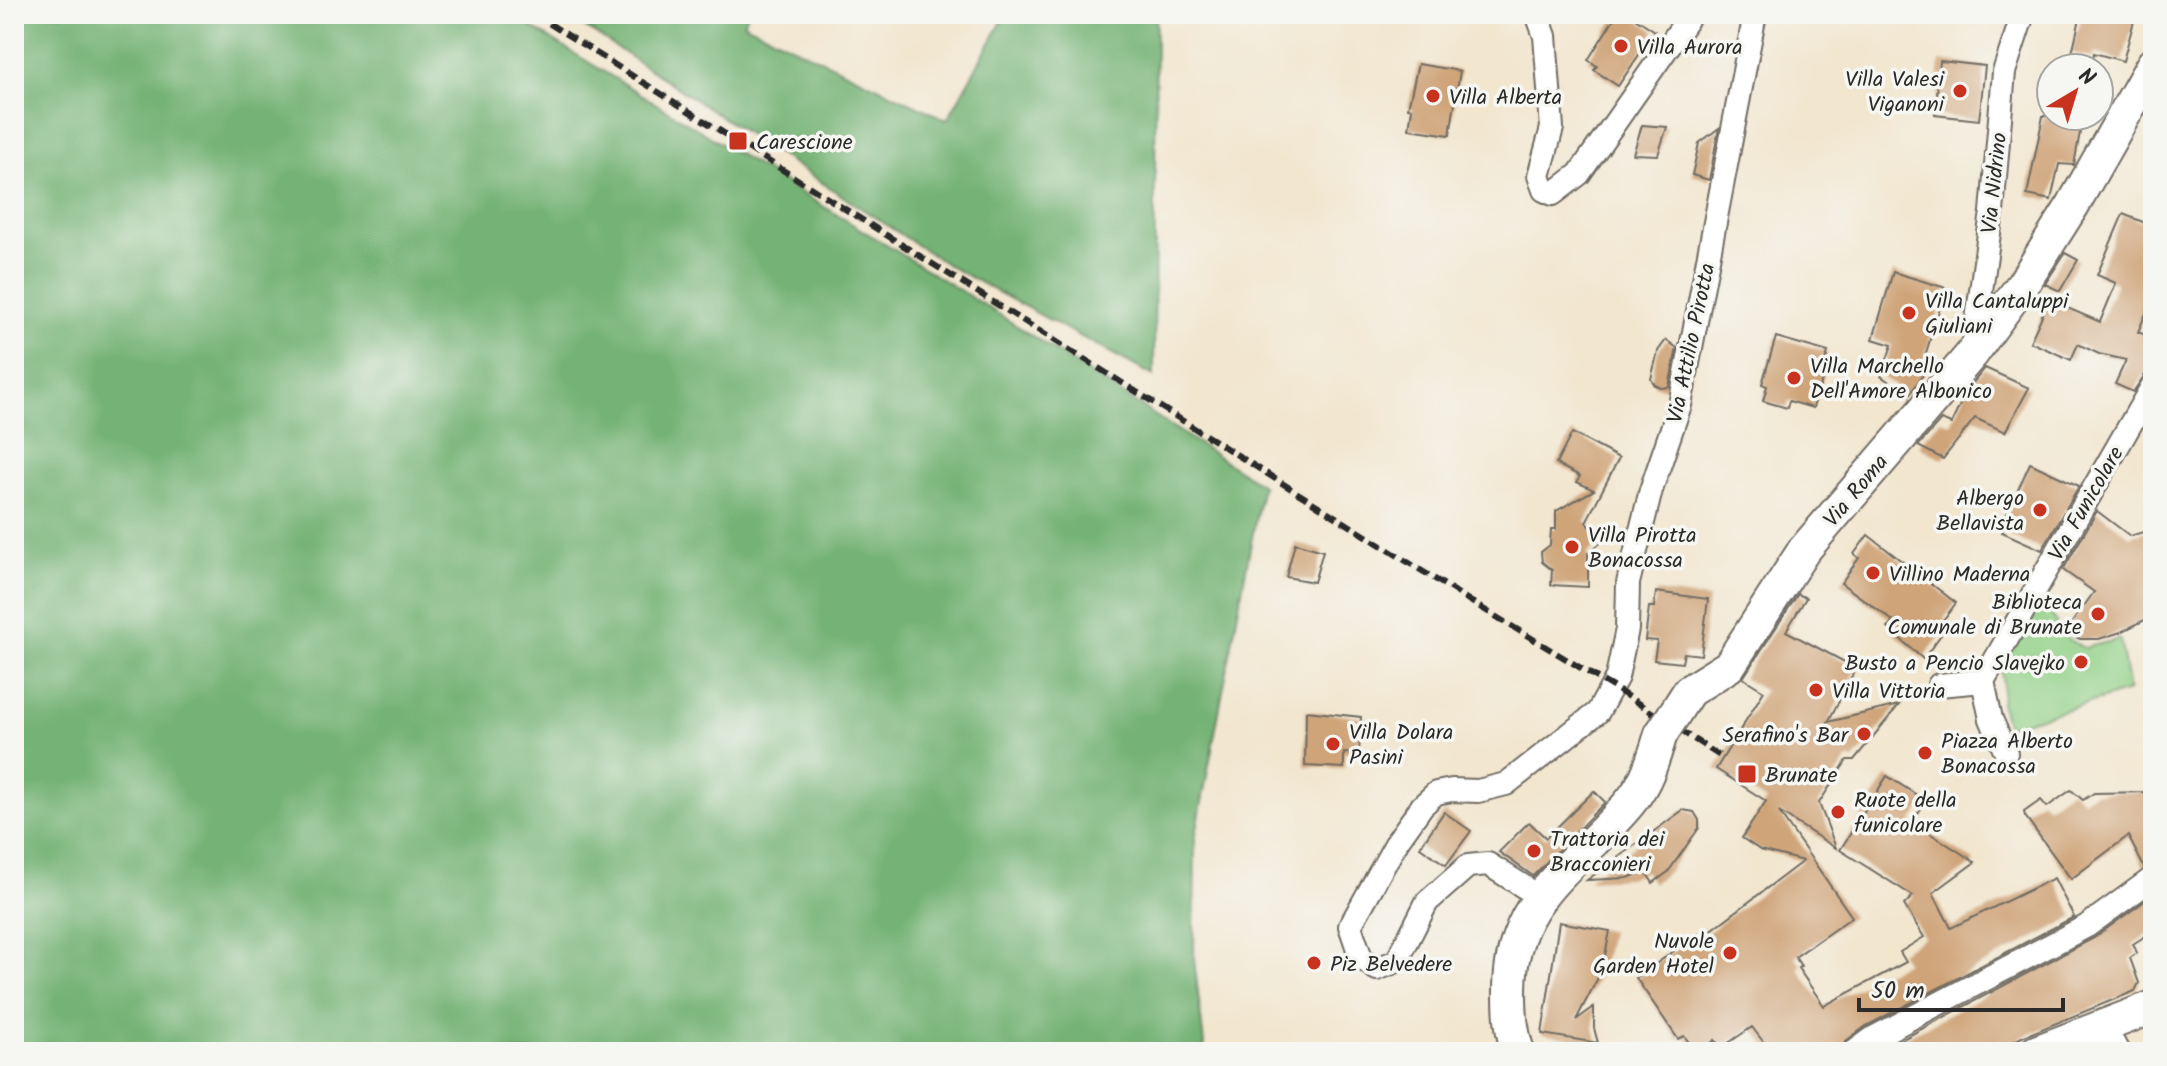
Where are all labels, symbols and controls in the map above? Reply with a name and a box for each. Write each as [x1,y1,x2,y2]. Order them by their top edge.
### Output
place label: Villa Aurora [1637,31,1743,66]
marker: Villa Aurora [1612,37,1630,55]
north arrow [2035,52,2115,132]
text: N [2070,60,2102,96]
place label: Villa Valesi Viganoni [1845,63,1945,123]
place label: Villa Alberta [1449,81,1562,116]
marker: Villa Valesi Viganoni [1951,82,1969,100]
marker: Villa Alberta [1424,87,1442,105]
place label: Carescione [756,126,853,161]
marker: Carescione [727,130,749,152]
street label: Via Nidrino [1973,131,2018,236]
street label: Via Attilio Pirotta [1658,260,1726,427]
place label: Villa Cantaluppi Giuliani [1925,285,2069,345]
marker: Villa Cantaluppi Giuliani [1900,304,1918,322]
place label: Villa Marchello Dell'Amore Albonico [1810,350,1992,410]
marker: Villa Marchello Dell'Amore Albonico [1785,369,1803,387]
street label: Via Funicolare [2040,440,2134,568]
street label: Via Roma [1816,447,1898,536]
place label: Albergo Bellavista [1936,482,2024,542]
marker: Albergo Bellavista [2031,501,2049,519]
place label: Villa Pirotta Bonacossa [1588,519,1697,579]
marker: Villa Pirotta Bonacossa [1563,538,1581,556]
place label: Villino Maderna [1889,558,2030,593]
marker: Villino Maderna [1864,564,1882,582]
place label: Biblioteca Comunale di Brunate [1887,586,2082,646]
marker: Biblioteca Comunale di Brunate [2089,605,2107,623]
place label: Busto a Pencio Slavejko [1845,647,2065,682]
marker: Busto a Pencio Slavejko [2072,653,2090,671]
place label: Villa Vittoria [1832,675,1946,710]
marker: Villa Vittoria [1807,681,1825,699]
place label: Villa Dolara Pasini [1349,716,1453,776]
place label: Serafino's Bar [1723,719,1850,754]
marker: Serafino's Bar [1855,725,1873,743]
place label: Piazza Alberto Bonacossa [1941,725,2073,785]
marker: Villa Dolara Pasini [1324,735,1342,753]
marker: Piazza Alberto Bonacossa [1916,744,1934,762]
place label: Brunate [1765,759,1837,794]
marker: Brunate [1736,763,1758,785]
place label: Ruote della funicolare [1854,784,1957,844]
marker: Ruote della funicolare [1829,803,1847,821]
place label: Trattoria dei Bracconieri [1550,823,1665,883]
marker: Trattoria dei Bracconieri [1525,842,1543,860]
place label: Nuvole Garden Hotel [1593,925,1715,985]
marker: Nuvole Garden Hotel [1721,944,1739,962]
place label: Piz Belvedere [1330,948,1452,983]
marker: Piz Belvedere [1305,954,1323,972]
scale bar [1859,962,2063,1012]
text: 50 m [1871,972,1925,1011]

